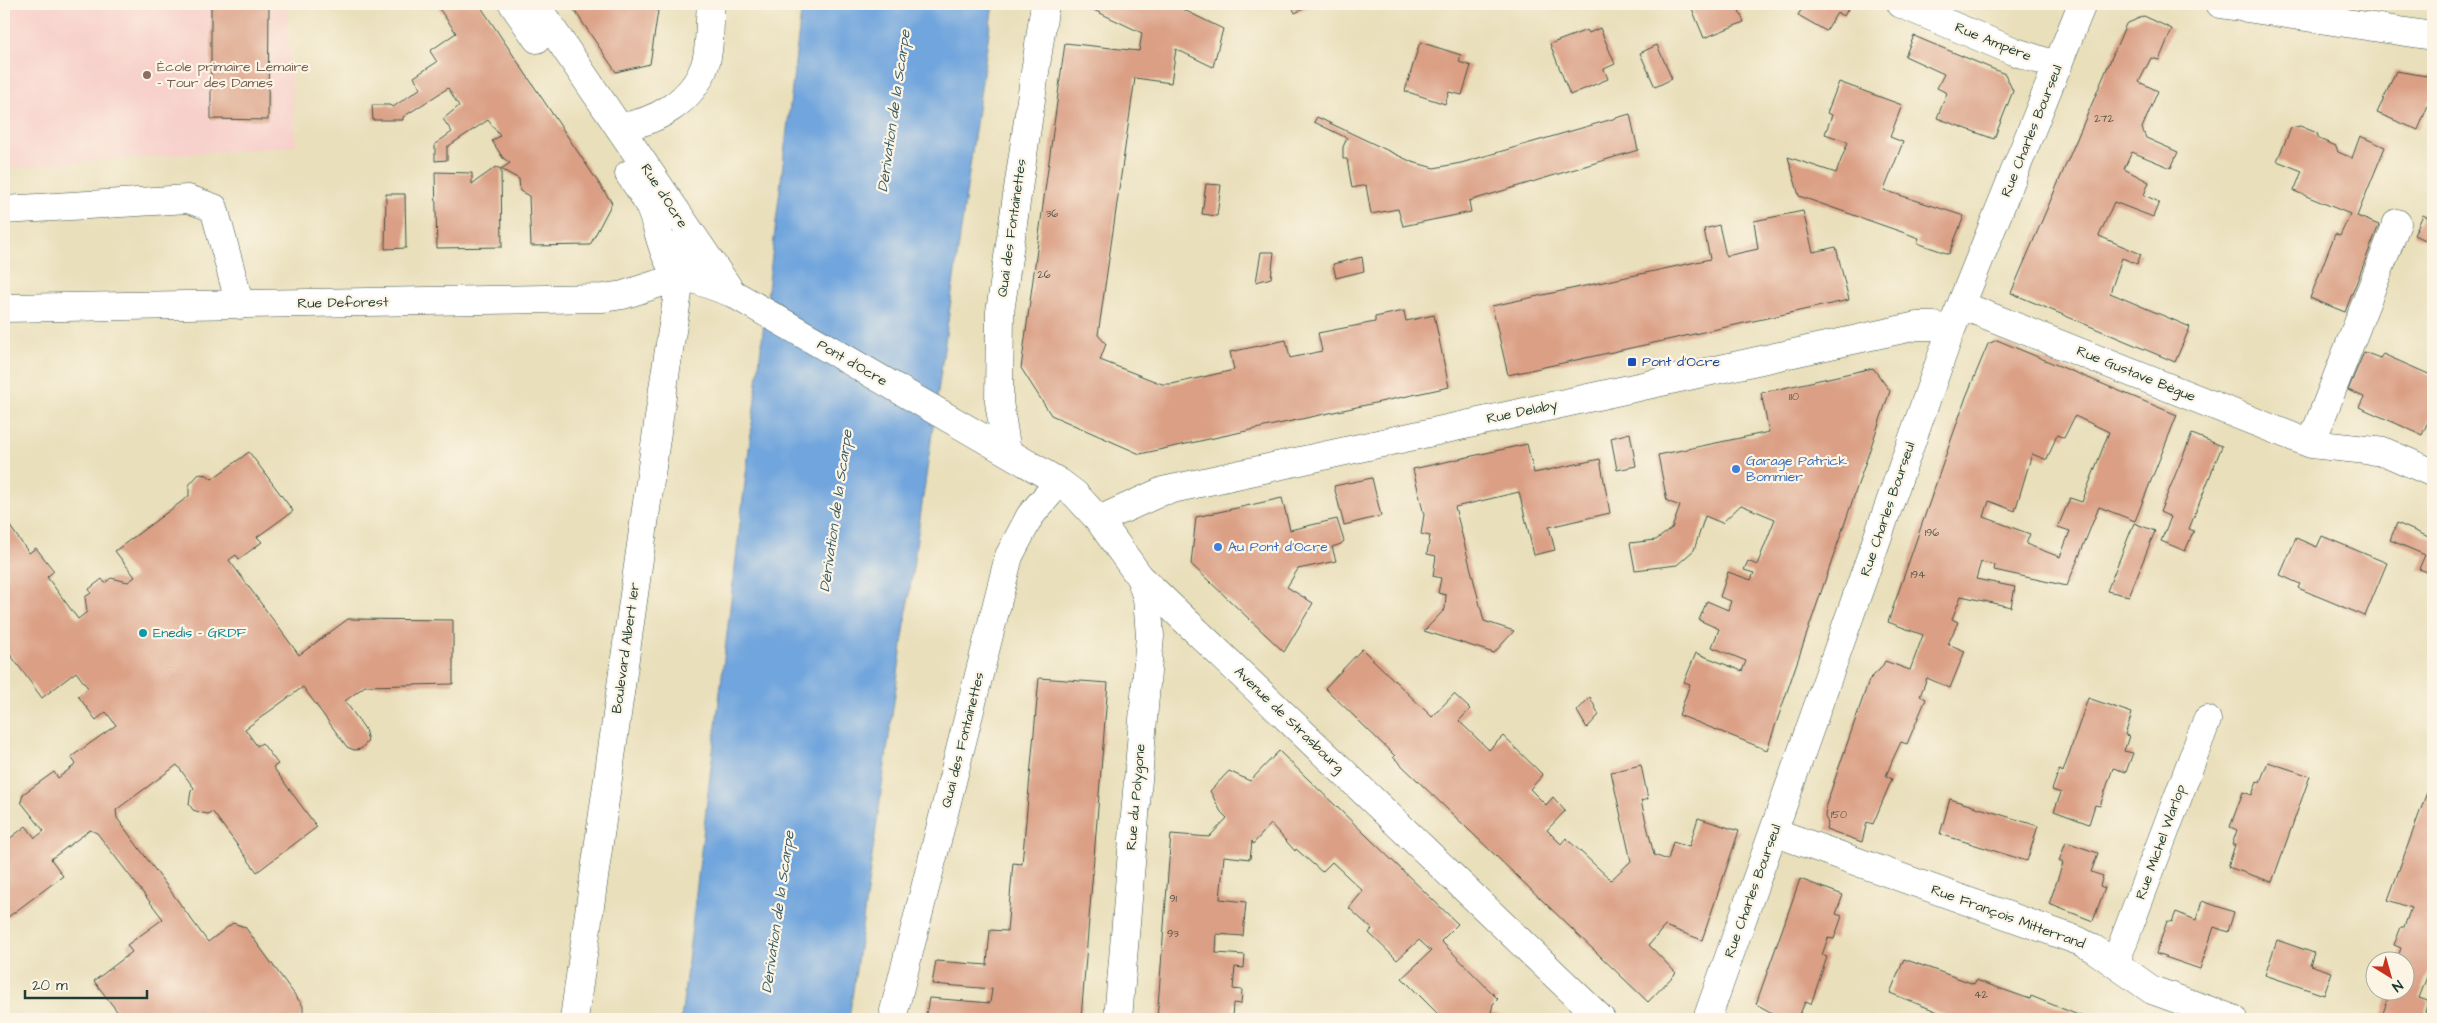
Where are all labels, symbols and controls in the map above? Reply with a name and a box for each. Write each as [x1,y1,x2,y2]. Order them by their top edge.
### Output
street label: Rue Ampère [1952,18,2035,67]
water label: Dérivation de la Scarpe [872,28,916,193]
place label: École primaire Lemaire - Tour des Dames [157,57,309,93]
street label: Rue Charles Bourseul [1996,62,2068,200]
marker: École primaire Lemaire - Tour des Dames [141,69,153,81]
house number: 272 [2094,111,2114,126]
street label: Quai des Fontainettes [992,158,1032,298]
street label: Rue d'Ocre [636,160,693,233]
house number: 36 [1046,206,1058,221]
house number: 26 [1037,267,1051,282]
street label: Rue Deforest [297,292,389,314]
street label: Pont d'Ocre [813,335,891,391]
street label: Rue Gustave Bègue [2073,341,2199,407]
place label: Pont d'Ocre [1642,352,1720,372]
marker: Pont d'Ocre [1626,356,1638,368]
house number: 110 [1789,389,1799,404]
street label: Rue Delaby [1485,395,1559,429]
water label: Dérivation de la Scarpe [814,428,858,593]
street label: Rue Charles Bourseul [1856,439,1920,579]
place label: Garage Patrick Bommier [1746,451,1847,487]
marker: Garage Patrick Bommier [1730,463,1742,475]
house number: 196 [1925,525,1939,540]
place label: Au Pont d'Ocre [1228,537,1328,557]
marker: Au Pont d'Ocre [1212,541,1224,553]
house number: 194 [1910,567,1926,582]
street label: Boulevard Albert 1er [607,581,645,715]
place label: Enedis - GRDF [153,623,246,643]
marker: Enedis - GRDF [137,627,149,639]
street label: Avenue de Strasbourg [1230,662,1348,778]
street label: Quai des Fontainettes [936,670,990,810]
street label: Rue du Polygone [1121,743,1151,851]
street label: Rue Michel Warlop [2131,782,2191,902]
house number: 150 [1831,807,1847,822]
street label: Rue Charles Bourseul [1719,821,1787,961]
water label: Dérivation de la Scarpe [756,829,800,994]
street label: Rue François Mitterrand [1928,880,2088,954]
house number: 91 [1169,891,1177,906]
house number: 93 [1167,926,1179,941]
north arrow [2364,950,2414,1000]
scale bar [25,968,148,1000]
text: 20 m [32,975,68,996]
text: N [2388,975,2407,996]
house number: 42 [1974,987,1989,1002]

